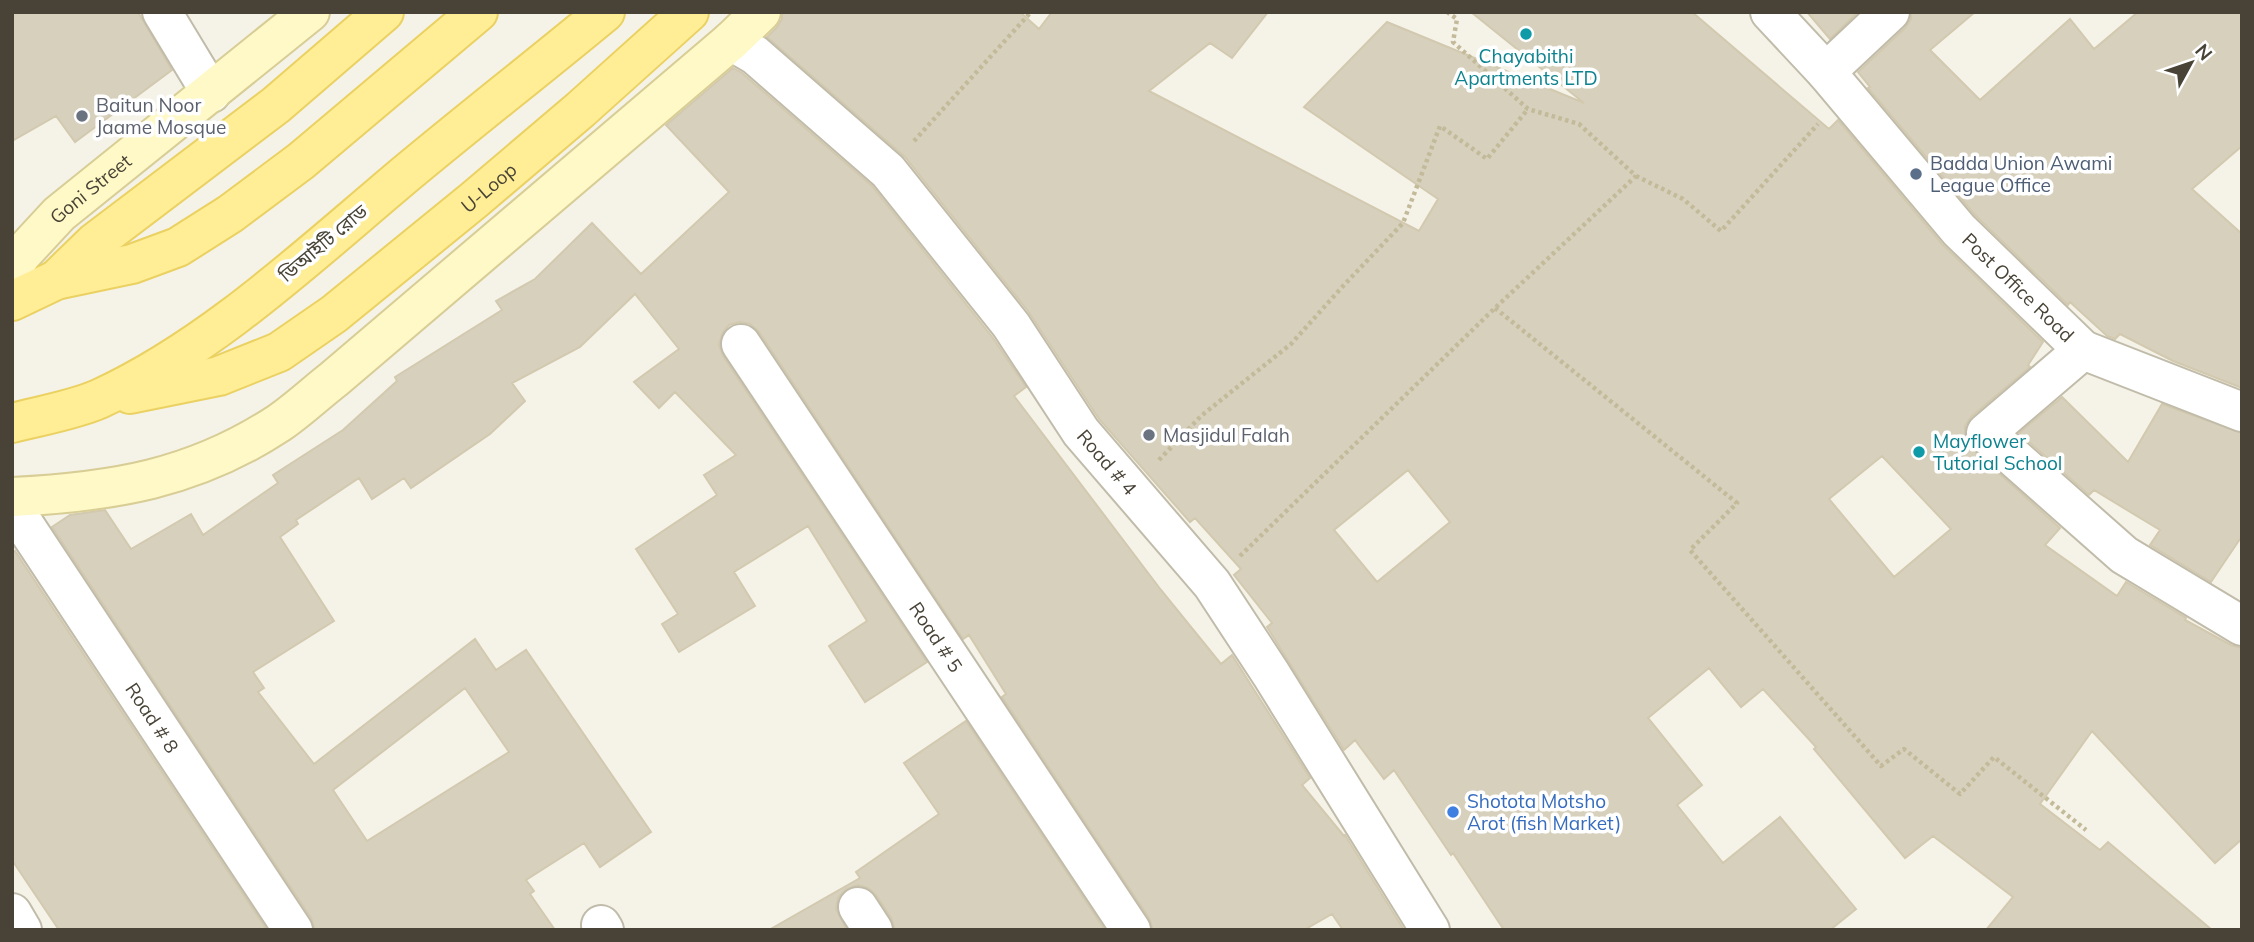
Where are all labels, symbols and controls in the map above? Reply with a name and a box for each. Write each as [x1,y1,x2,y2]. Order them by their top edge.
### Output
marker: Chayabithi Apartments LTD [1518,26,1534,42]
north arrow [2156,28,2226,98]
text: N [2190,39,2218,65]
place label: Chayabithi Apartments LTD [1454,44,1598,90]
place label: Baitun Noor Jaame Mosque [96,93,226,139]
marker: Baitun Noor Jaame Mosque [74,108,90,124]
street label: Goni Street [44,148,136,229]
place label: Badda Union Awami League Office [1930,151,2112,197]
street label: U-Loop [456,157,521,218]
marker: Badda Union Awami League Office [1908,166,1924,182]
street label: ডিআইটি রোড [273,199,372,288]
street label: Post Office Road [1957,228,2079,347]
place label: Masjidul Falah [1163,423,1290,447]
street label: Road # 4 [1072,424,1142,500]
marker: Masjidul Falah [1141,427,1157,443]
place label: Mayflower Tutorial School [1933,429,2062,475]
marker: Mayflower Tutorial School [1911,444,1927,460]
street label: Road # 5 [904,597,968,677]
street label: Road # 8 [120,678,184,757]
place label: Shotota Motsho Arot (fish Market) [1467,789,1621,835]
marker: Shotota Motsho Arot (fish Market) [1445,804,1461,820]

